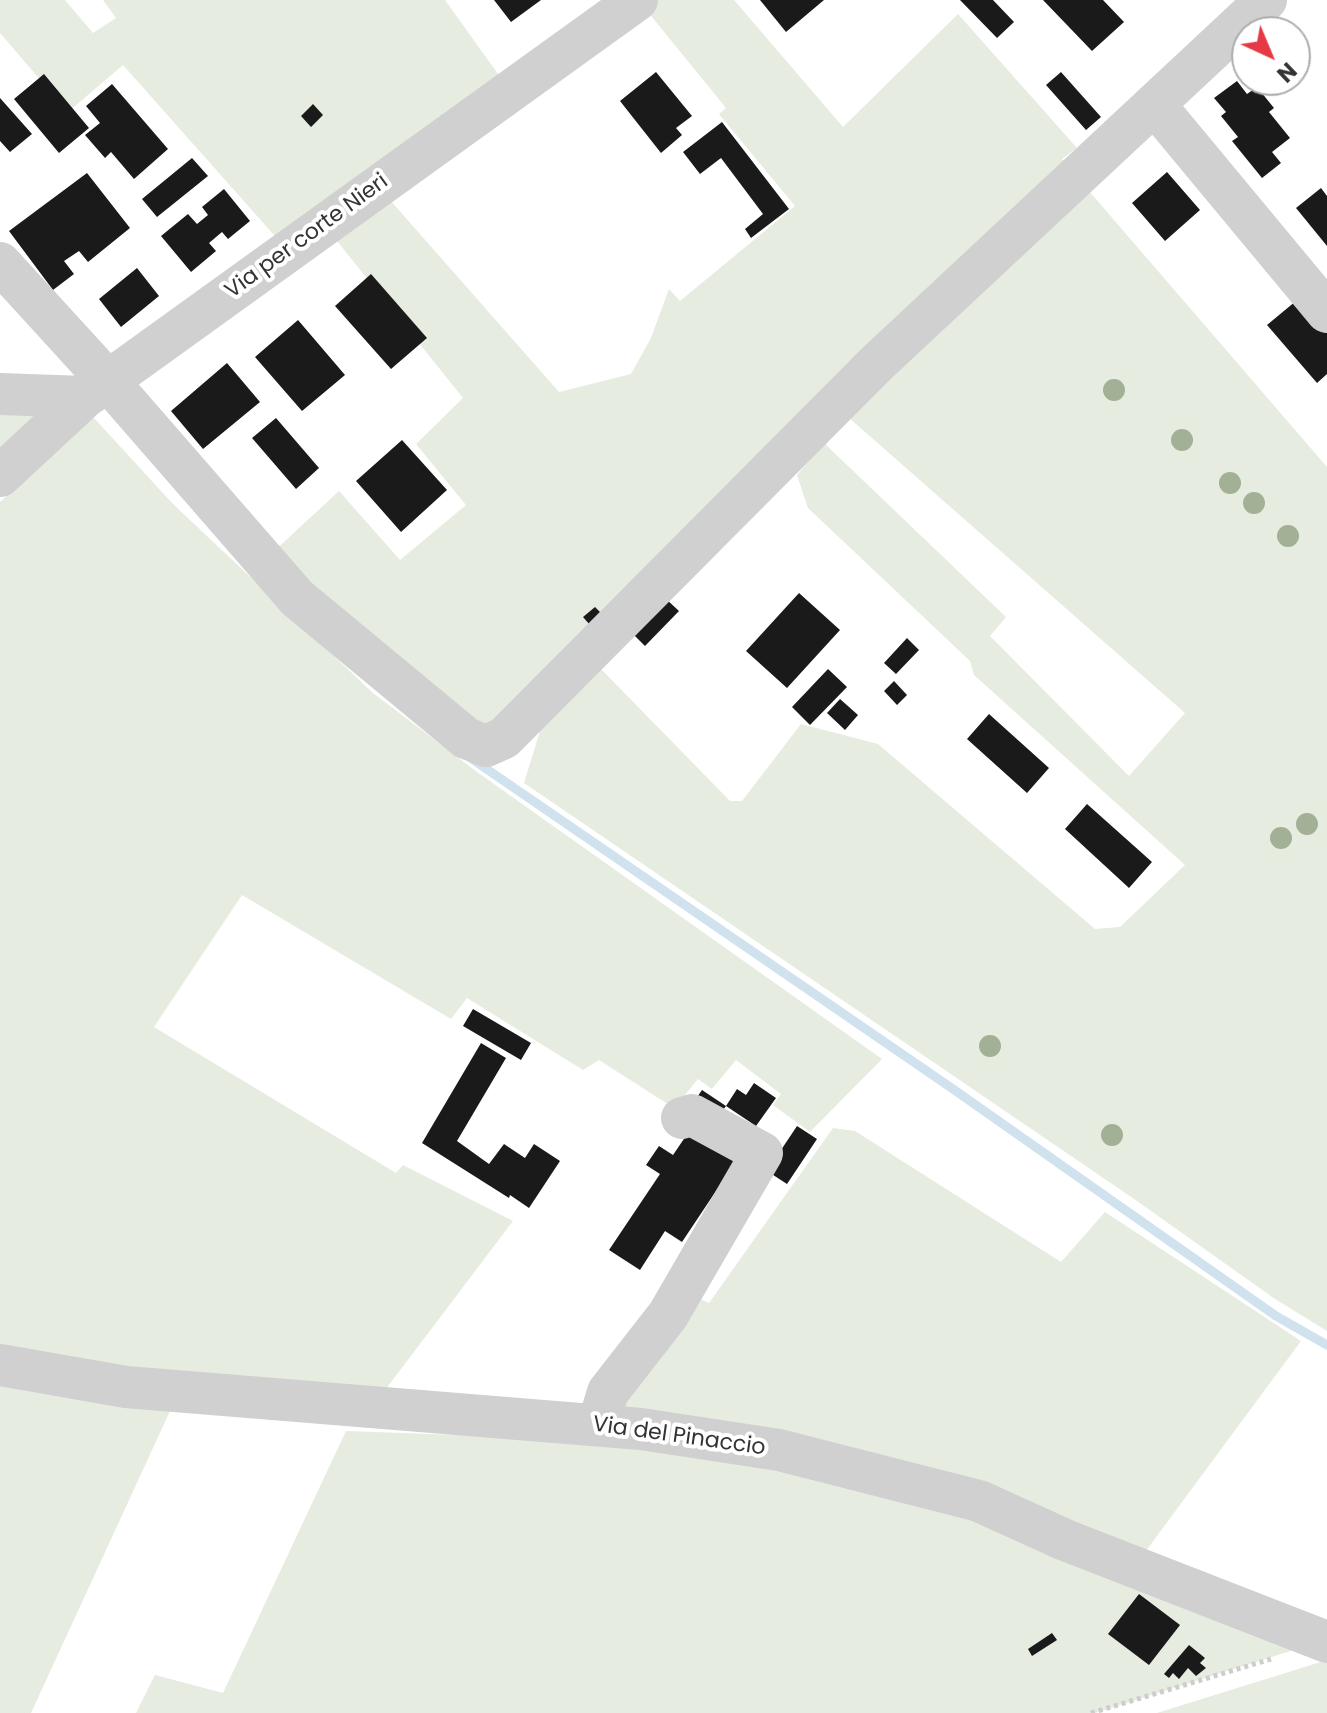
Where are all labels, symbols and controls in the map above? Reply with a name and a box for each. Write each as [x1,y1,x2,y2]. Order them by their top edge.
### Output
north arrow [1231,16,1311,96]
text: N [1270,55,1303,89]
street label: Via per corte Nieri [220,169,394,305]
street label: Via del Pinaccio [591,1412,767,1462]

